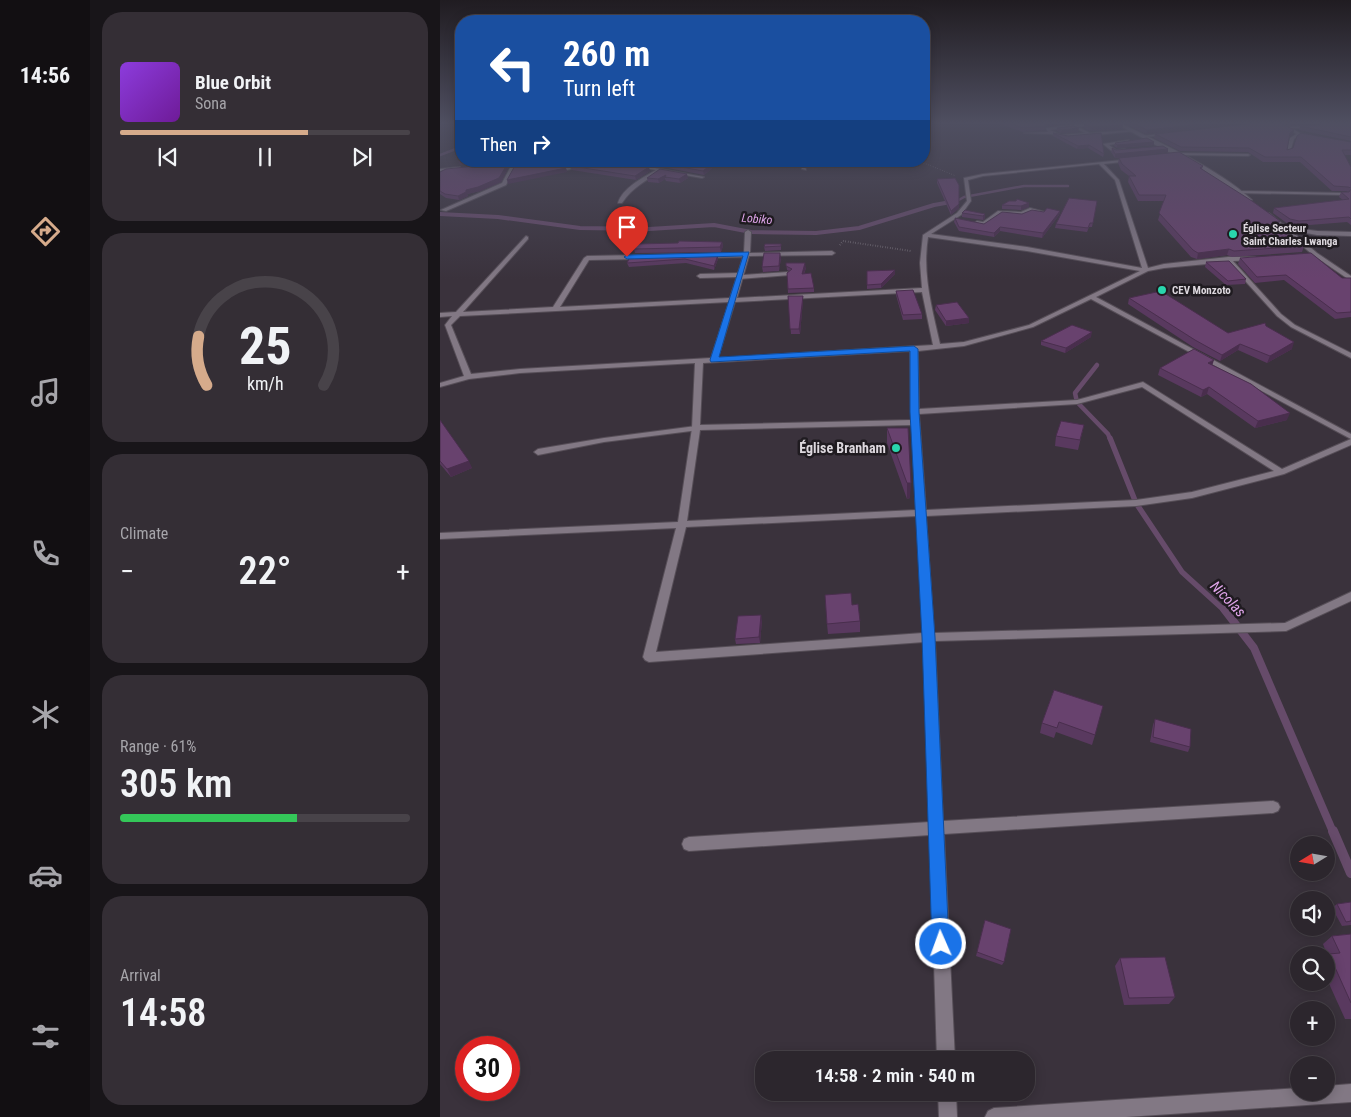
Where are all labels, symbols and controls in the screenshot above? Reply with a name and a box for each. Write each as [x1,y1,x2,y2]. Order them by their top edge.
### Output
text: 260 m [563,34,650,75]
icon: left [480,35,545,100]
text: 14:56 [20,63,70,88]
text: Blue Orbit [195,71,271,94]
text: Turn left [563,76,635,101]
text: Sona [195,94,227,113]
icon: right [527,130,555,158]
text: Then [480,133,517,156]
icon: previous [154,143,182,171]
icon: pause [251,143,279,171]
icon: next [348,143,376,171]
pin [606,206,648,257]
water label: Lobiko [741,211,773,227]
icon: arrive [613,213,641,241]
icon: directions [28,214,63,249]
place label: Église Secteur Saint Charles Lwanga [1243,222,1338,248]
marker: Église Secteur Saint Charles Lwanga [1227,228,1239,240]
marker: CEV Monzoto [1156,284,1168,296]
place label: CEV Monzoto [1172,284,1231,297]
text: 25 [239,316,291,377]
text: km/h [247,373,283,394]
icon: music [28,375,63,410]
place label: Église Branham [799,439,886,456]
marker: Église Branham [890,442,902,454]
text: Climate [120,524,168,543]
icon: phone [28,536,63,571]
text: 22° [239,549,291,593]
text: − [120,555,134,588]
text: + [396,555,410,588]
water label: Nicolas [1206,577,1250,621]
icon: climate [28,697,63,732]
text: Range · 61% [120,737,196,756]
text: 305 km [120,762,232,806]
north arrow [1290,836,1335,881]
map controls [1290,836,1335,1101]
icon: car [28,858,63,893]
button: sound [1290,891,1335,936]
position arrow [914,917,966,969]
button: search [1290,946,1335,991]
text: Arrival [120,966,161,985]
text: 14:58 [120,991,206,1035]
button: + [1290,1001,1335,1046]
icon: filters [28,1019,63,1054]
speed limit sign: 30 [455,1036,520,1101]
button: − [1290,1056,1335,1101]
text: 14:58 · 2 min · 540 m [815,1064,975,1087]

